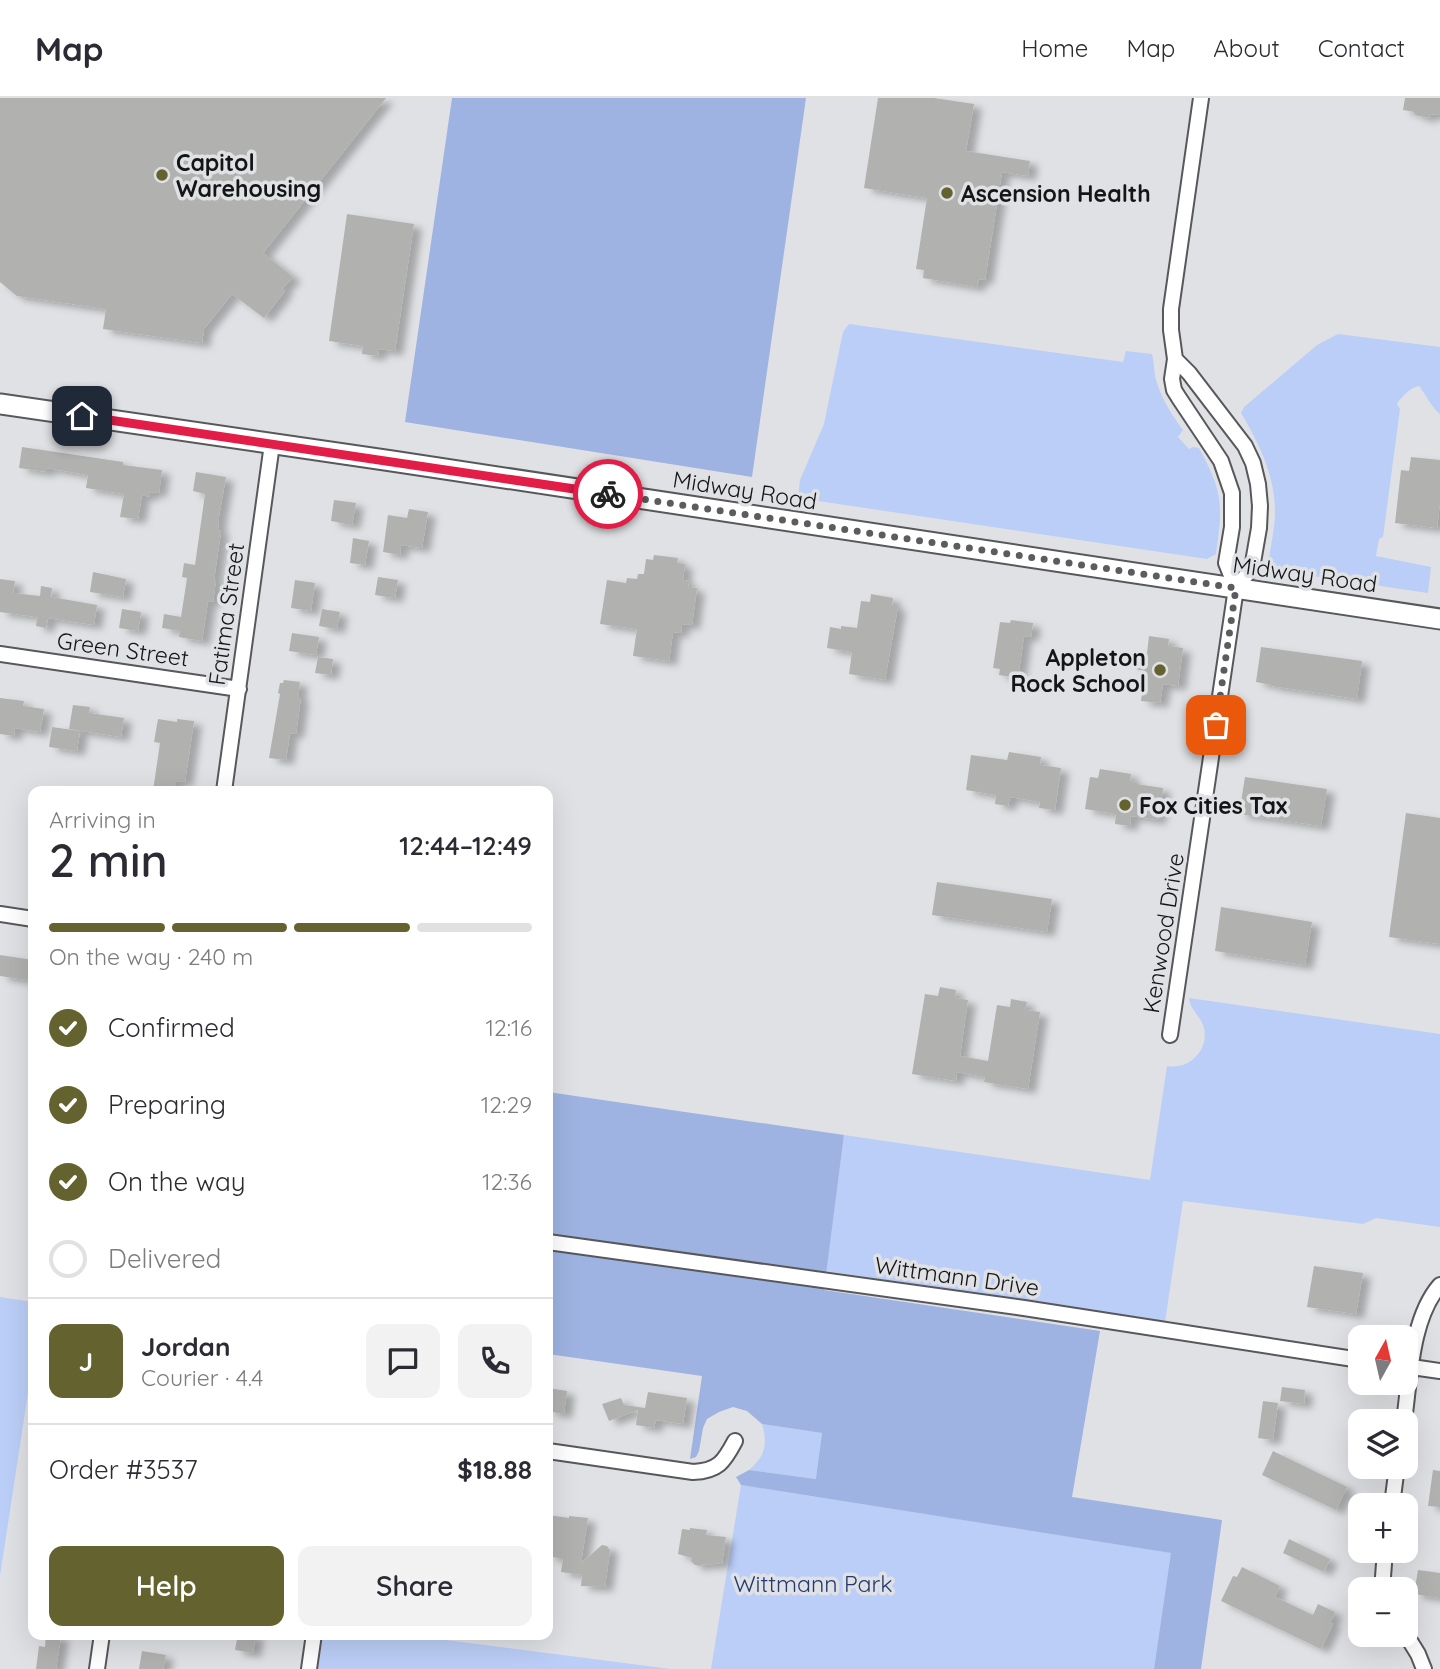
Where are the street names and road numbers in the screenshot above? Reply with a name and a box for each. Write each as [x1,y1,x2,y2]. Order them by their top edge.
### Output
street label: Midway Road [671,464,819,516]
street label: Fatima Street [202,541,250,687]
street label: Midway Road [1231,550,1379,598]
street label: Green Street [55,625,191,673]
street label: Kenwood Drive [1136,851,1190,1015]
street label: Wittmann Drive [873,1250,1041,1302]

